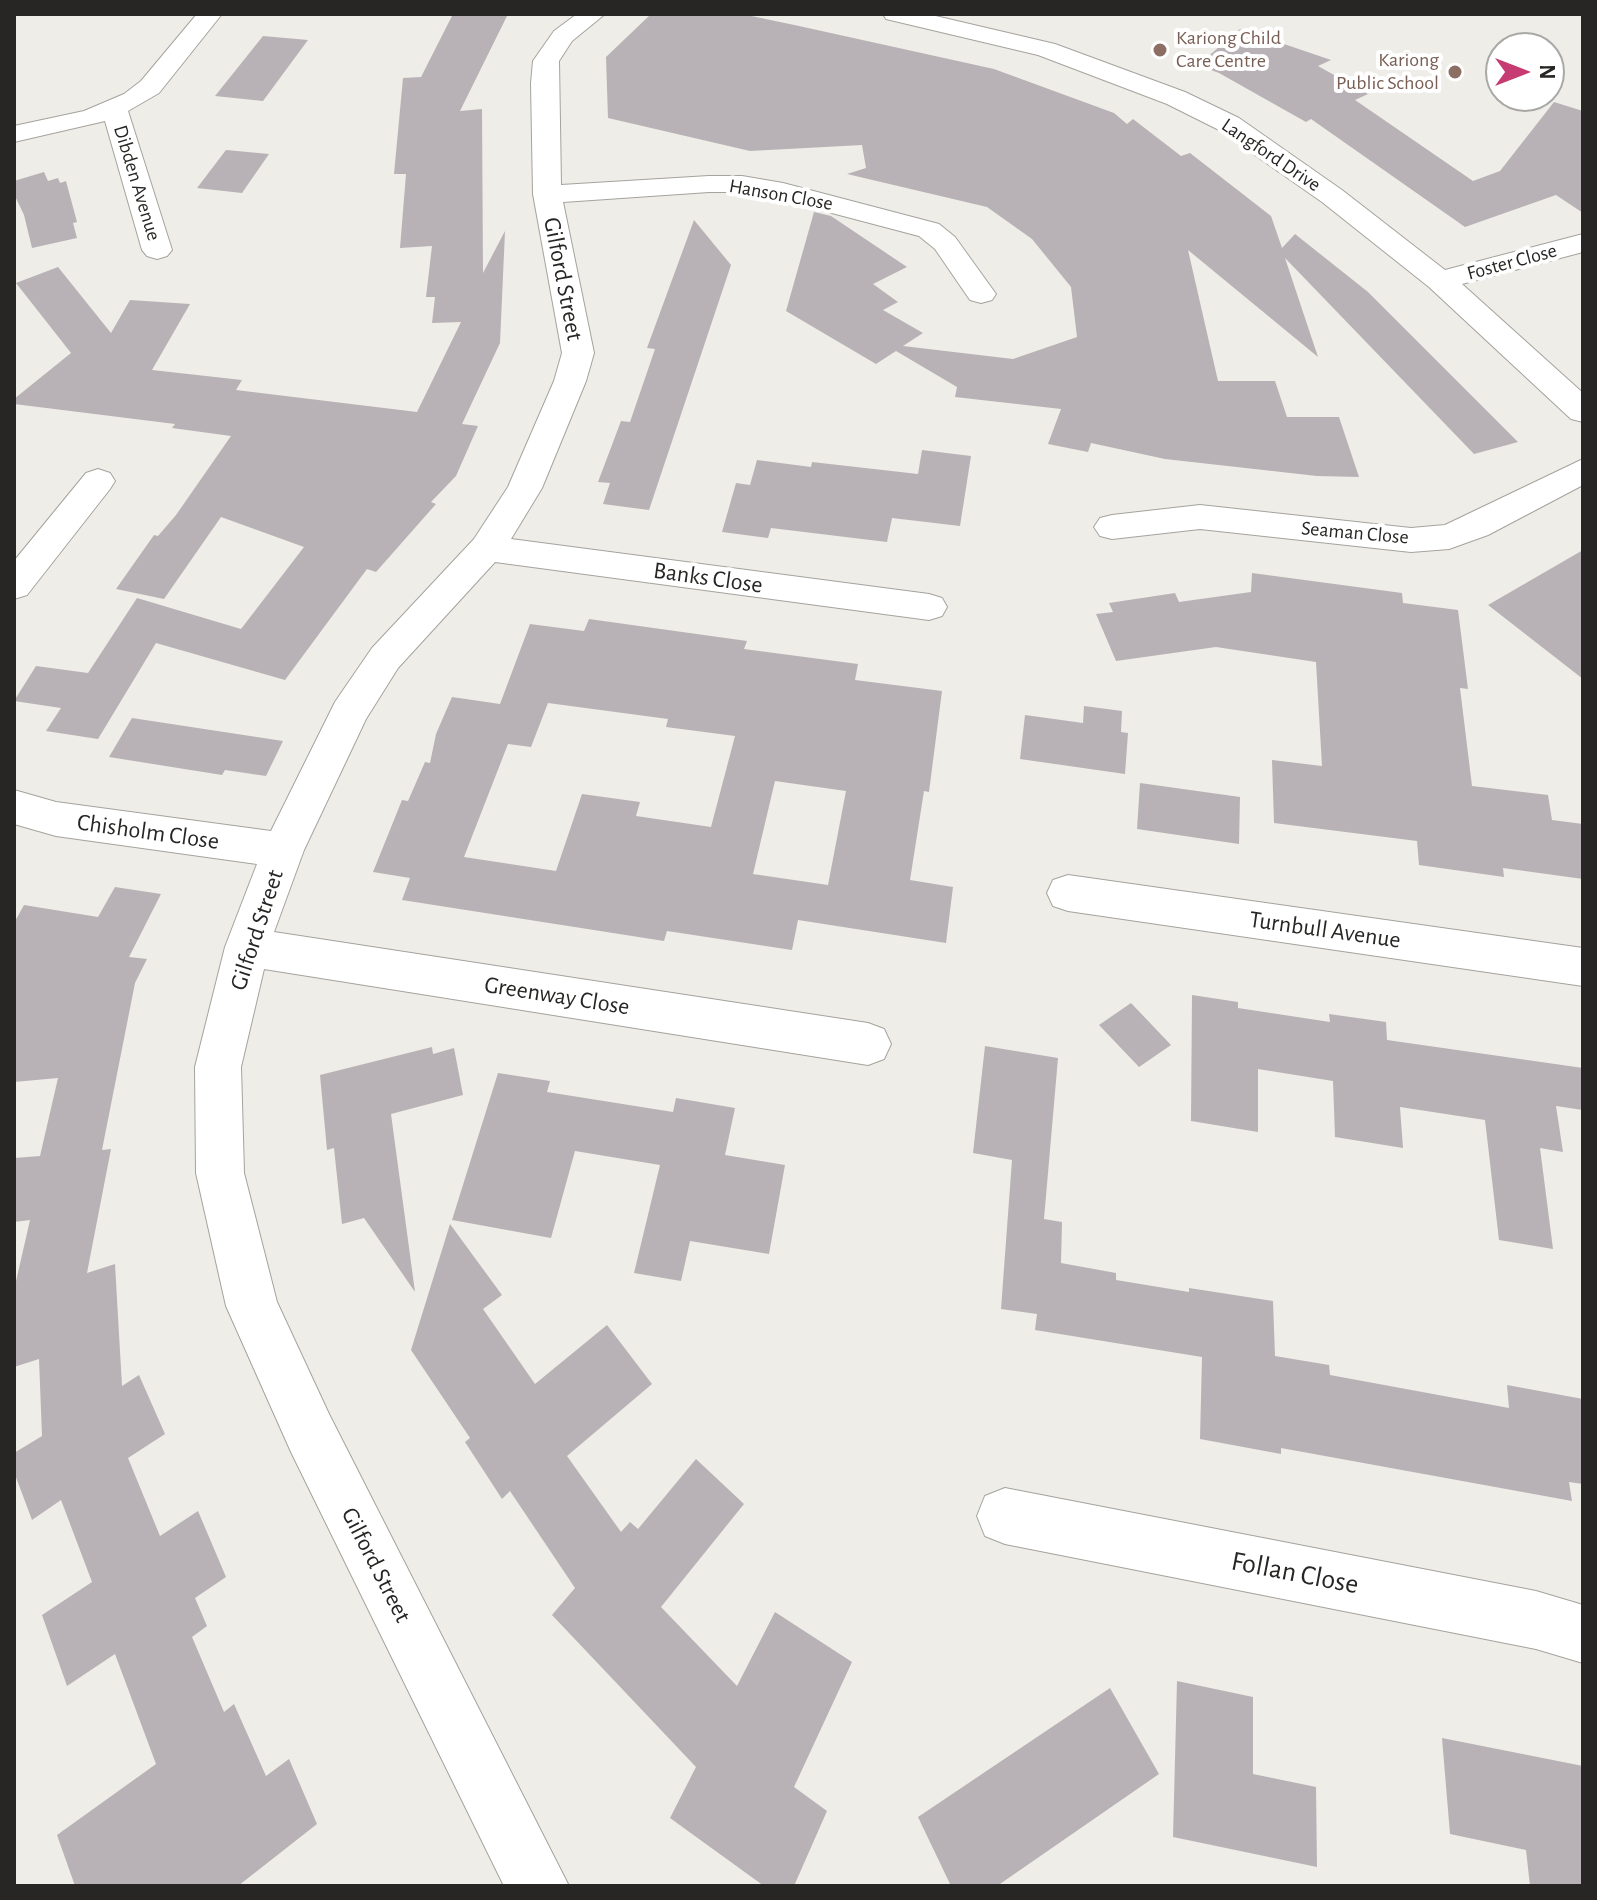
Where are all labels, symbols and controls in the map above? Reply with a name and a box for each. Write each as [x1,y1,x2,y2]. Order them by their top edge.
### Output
place label: Kariong Child Care Centre [1176,26,1281,73]
north arrow [1485,32,1565,112]
marker: Kariong Child Care Centre [1151,41,1169,59]
place label: Kariong Public School [1336,48,1439,95]
marker: Kariong Public School [1446,63,1464,81]
text: N [1536,64,1558,80]
street label: Langford Drive [1217,113,1325,197]
street label: Dibden Avenue [108,122,166,244]
street label: Hanson Close [727,174,835,216]
street label: Gilford Street [537,215,589,343]
street label: Foster Close [1464,238,1560,286]
street label: Seaman Close [1300,516,1410,550]
street label: Banks Close [652,556,764,600]
street label: Chisholm Close [75,808,221,856]
street label: Gilford Street [224,866,290,994]
street label: Turnbull Avenue [1248,905,1402,955]
street label: Greenway Close [482,970,632,1022]
street label: Gilford Street [335,1503,417,1627]
street label: Follan Close [1229,1544,1361,1602]

